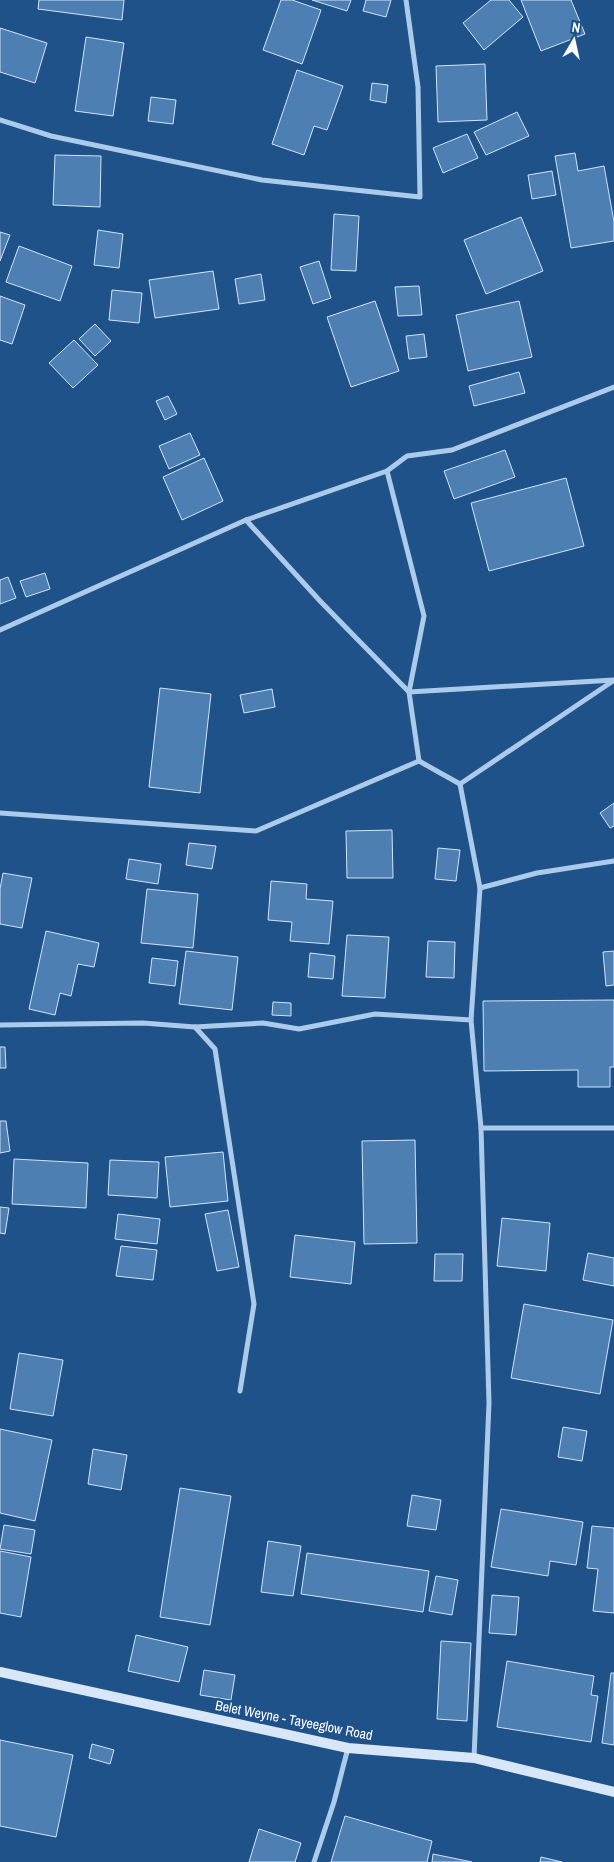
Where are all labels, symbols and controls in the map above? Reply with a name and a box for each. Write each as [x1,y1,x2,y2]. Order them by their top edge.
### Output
north arrow [549,15,599,65]
text: N [571,18,582,37]
street label: Belet Weyne - Tayeeglow Road [214,1696,374,1744]

